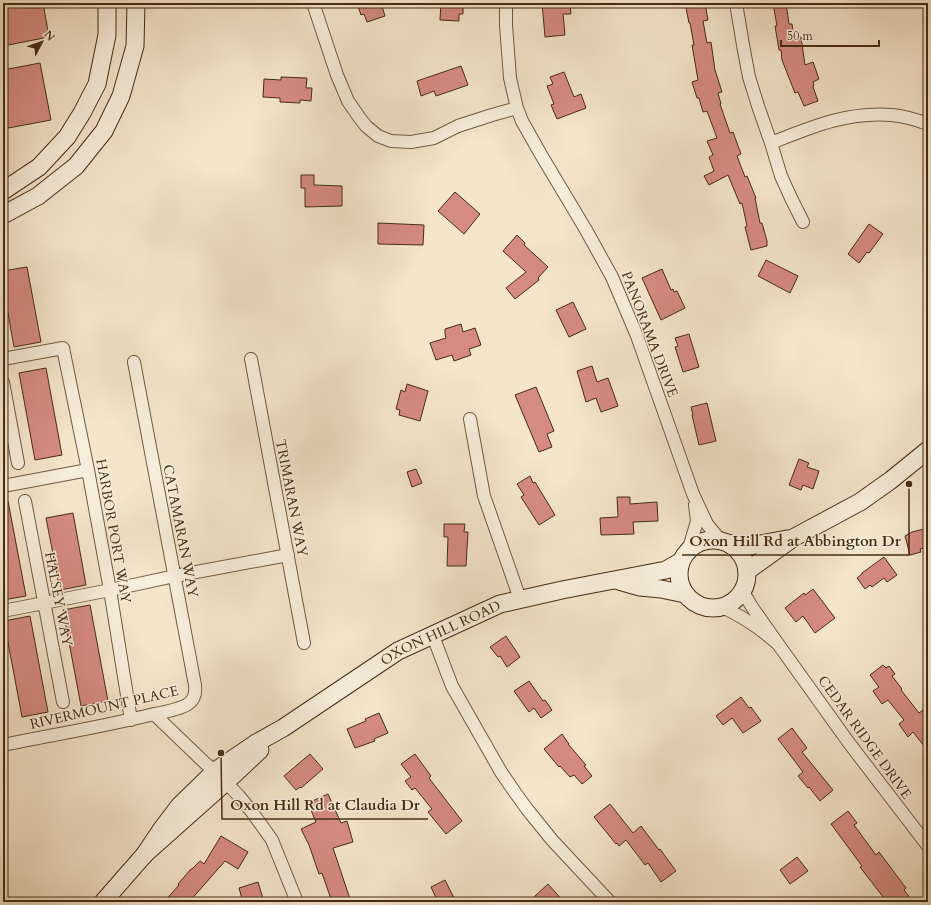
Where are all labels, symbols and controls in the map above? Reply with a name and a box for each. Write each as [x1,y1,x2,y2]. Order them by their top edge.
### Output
north arrow [22,22,62,62]
scale bar [781,22,879,48]
text: N [40,27,58,45]
text: 50 m [787,28,814,44]
street label: PANORAMA DRIVE [617,268,682,400]
street label: TRIMARAN WAY [271,438,312,559]
street label: HARBOR PORT WAY [91,457,136,605]
street label: CATAMARAN WAY [158,463,203,600]
callout: Oxon Hill Rd at Abbington Dr [682,528,909,555]
text: Oxon Hill Rd at Abbington Dr [689,531,902,551]
street label: HALSEY WAY [40,550,77,648]
street label: OXON HILL ROAD [377,596,504,670]
street label: CEDAR RIDGE DRIVE [813,672,916,803]
street label: RIVERMOUNT PLACE [28,681,181,734]
callout: Oxon Hill Rd at Claudia Dr [222,792,428,819]
text: Oxon Hill Rd at Claudia Dr [230,795,421,815]

